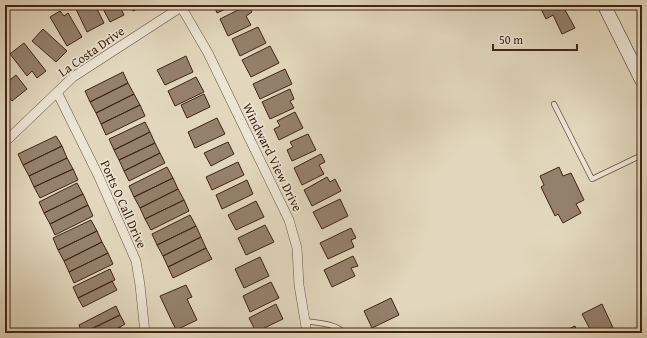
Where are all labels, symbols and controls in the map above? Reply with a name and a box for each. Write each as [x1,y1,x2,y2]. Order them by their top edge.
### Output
street label: La Costa Drive [54,22,128,81]
scale bar [493,26,577,52]
text: 50 m [499,31,523,48]
street label: Windward View Drive [238,100,307,215]
street label: Ports O Call Drive [96,157,152,251]

